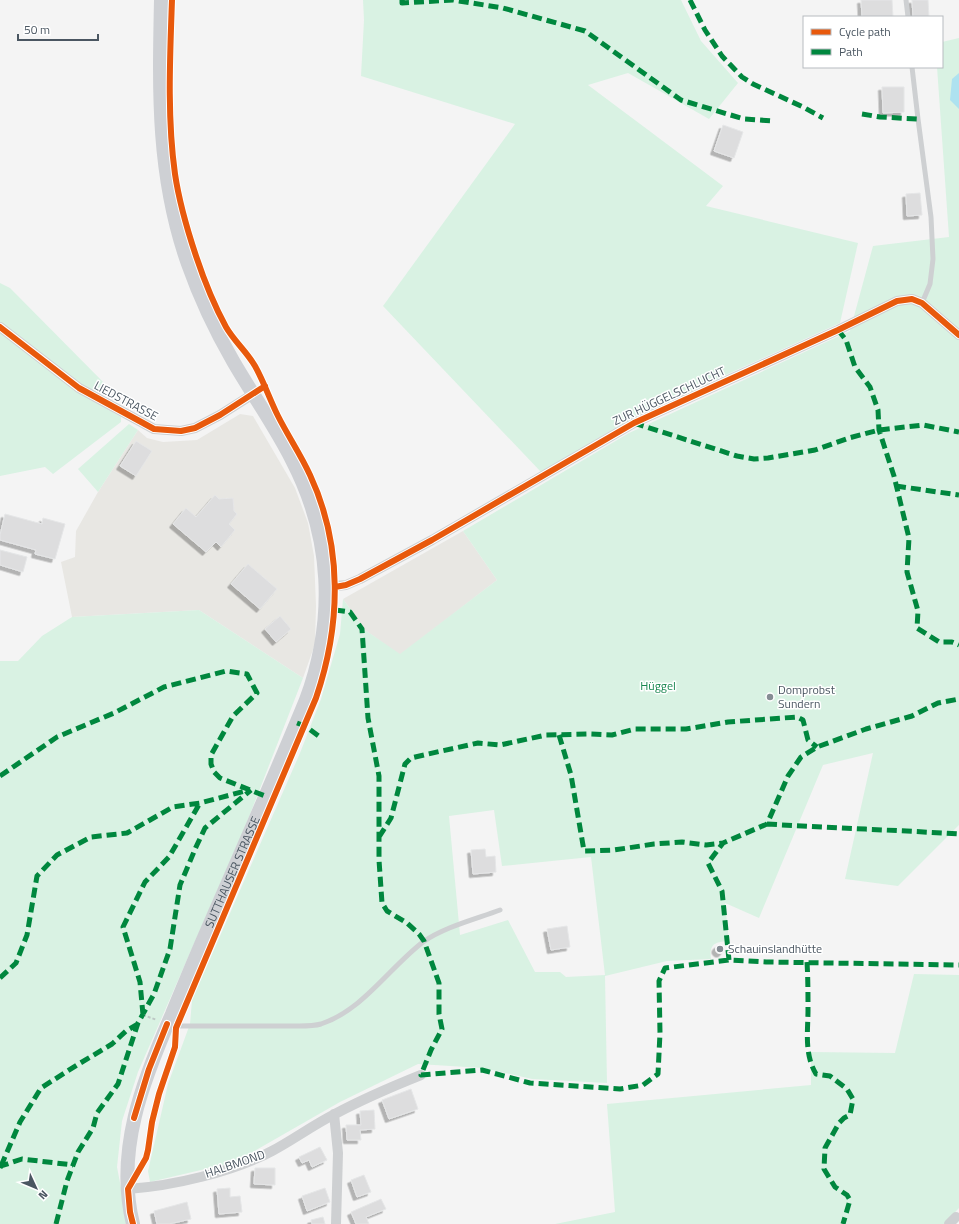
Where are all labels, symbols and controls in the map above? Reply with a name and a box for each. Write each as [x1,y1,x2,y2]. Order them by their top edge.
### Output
scale bar [18,16,98,42]
legend [803,16,943,68]
text: 50 m [24,20,50,39]
text: Cycle path [839,22,891,41]
text: Path [839,42,863,61]
street label: ZUR HÜGGELSCHLUCHT [609,361,729,430]
street label: LIEDSTRASSE [91,376,162,426]
park label: Hüggel [640,676,676,695]
place label: Domprobst Sundern [778,680,836,713]
marker: Domprobst Sundern [765,692,775,702]
street label: SUTTHAUSER STRASSE [199,813,265,931]
place label: Schauinslandhütte [728,939,822,958]
marker: Schauinslandhütte [715,944,725,954]
street label: HALBMOND [202,1144,268,1183]
north arrow [16,1168,56,1208]
text: N [35,1187,52,1203]

